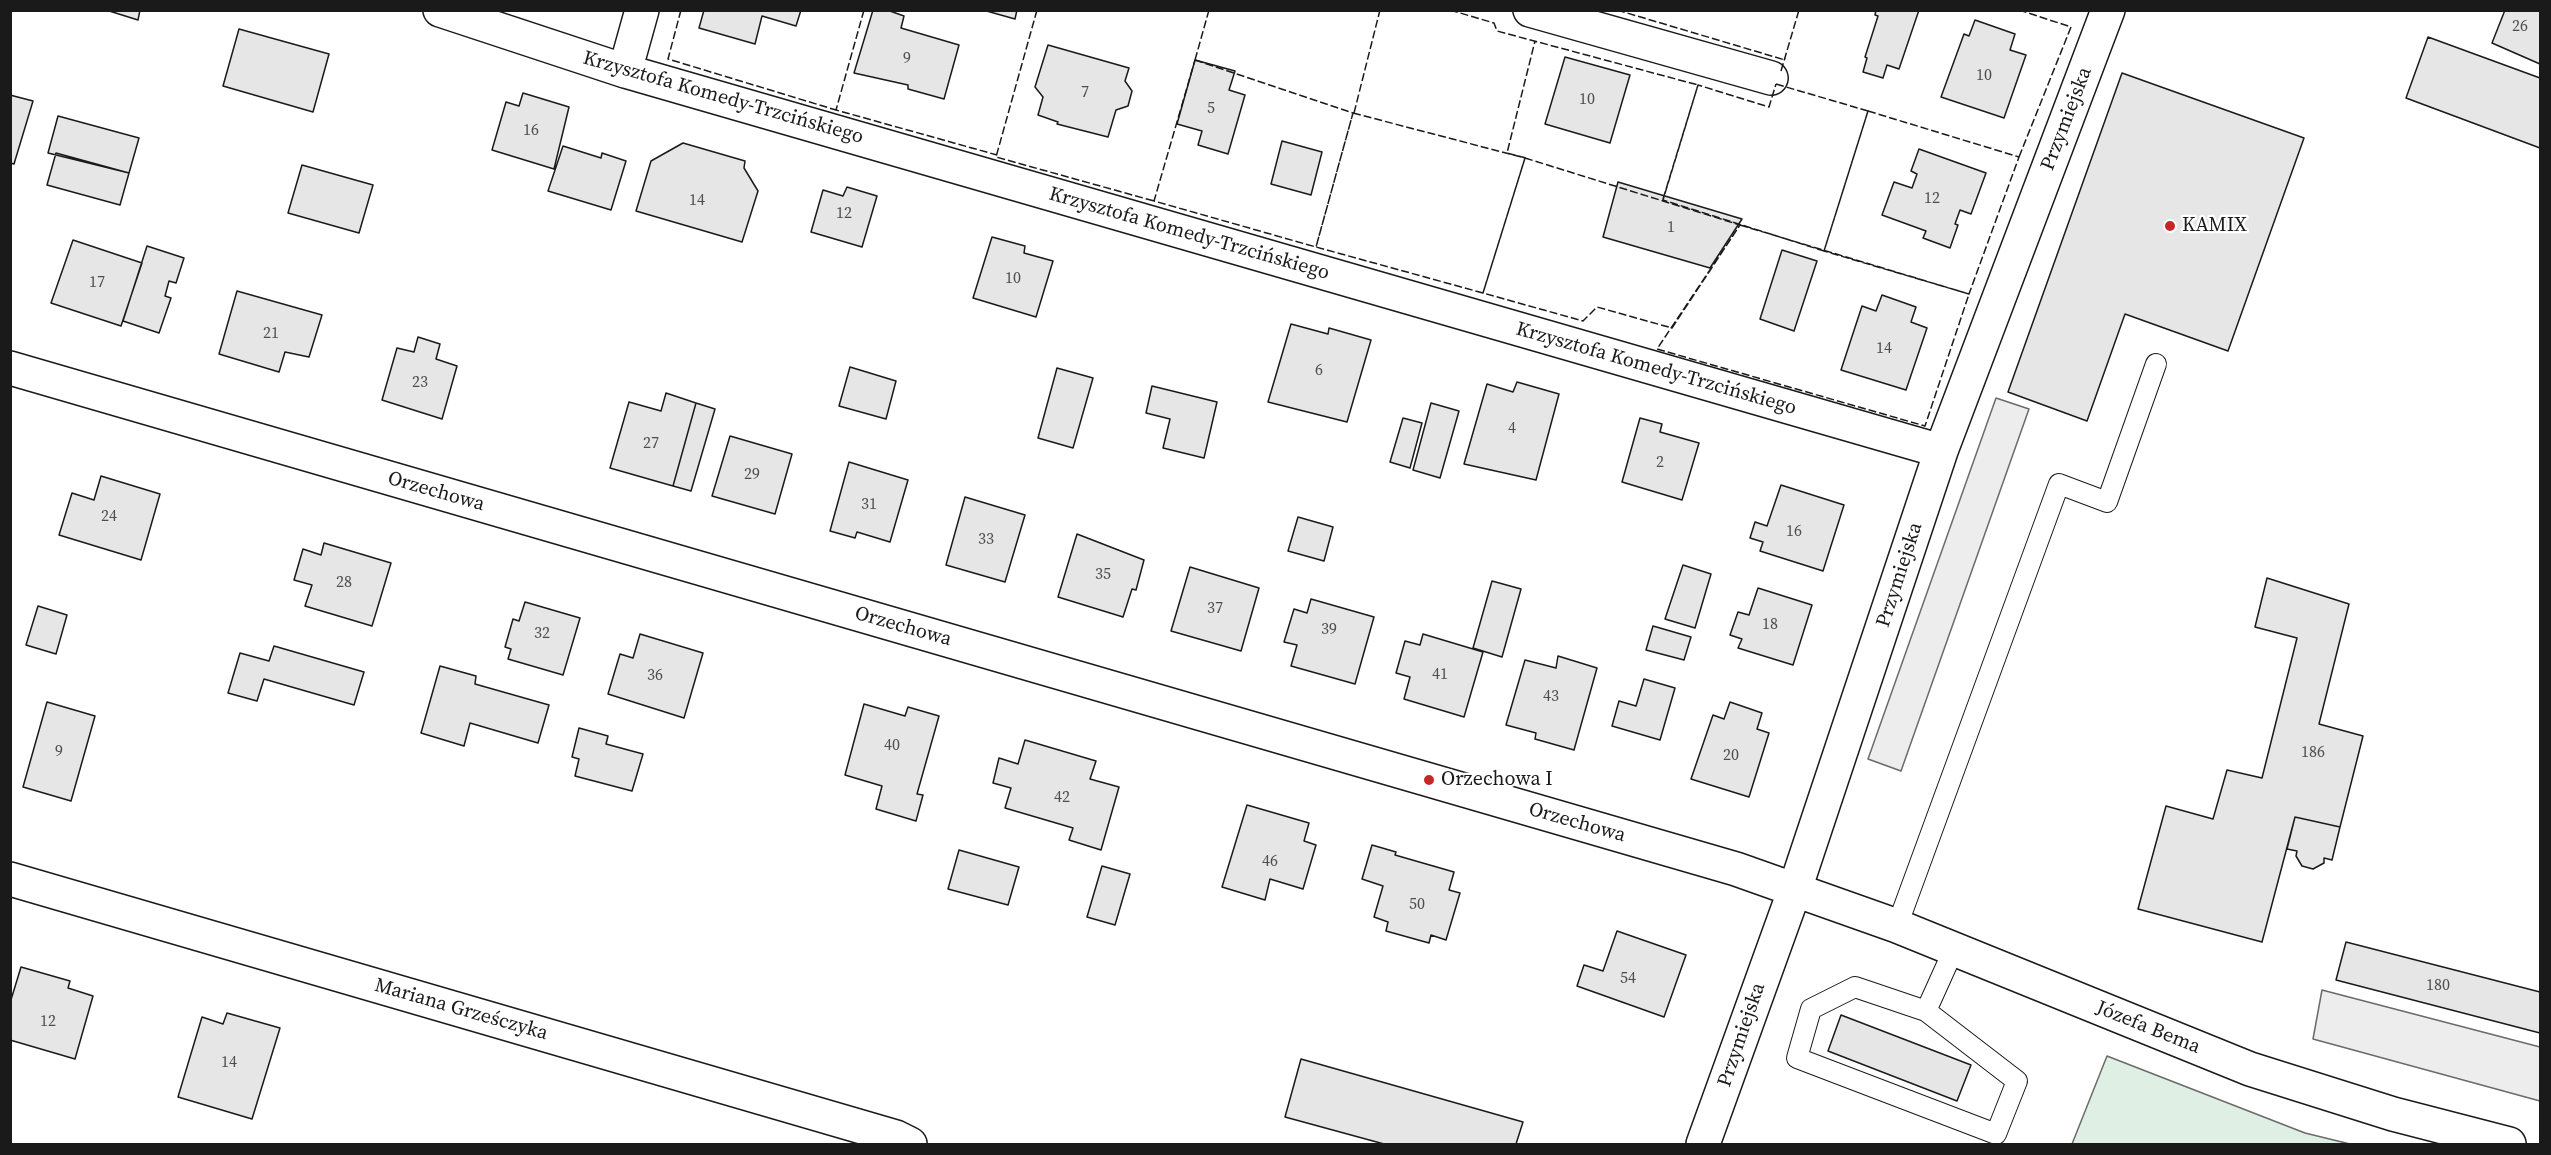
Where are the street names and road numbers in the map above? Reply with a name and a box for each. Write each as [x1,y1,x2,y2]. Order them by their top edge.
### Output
street label: Krzysztofa Komedy-Trzcińskiego [580,46,866,150]
street label: Przymiejska [2036,64,2098,174]
street label: Krzysztofa Komedy-Trzcińskiego [1046,182,1332,286]
street label: Krzysztofa Komedy-Trzcińskiego [1513,317,1799,421]
street label: Orzechowa [385,467,487,517]
street label: Przymiejska [1872,520,1928,630]
street label: Orzechowa [852,602,954,652]
street label: Orzechowa [1526,798,1628,848]
street label: Mariana Grześczyka [372,974,550,1046]
street label: Przymiejska [1713,980,1771,1090]
street label: Józefa Bema [2092,996,2204,1060]

